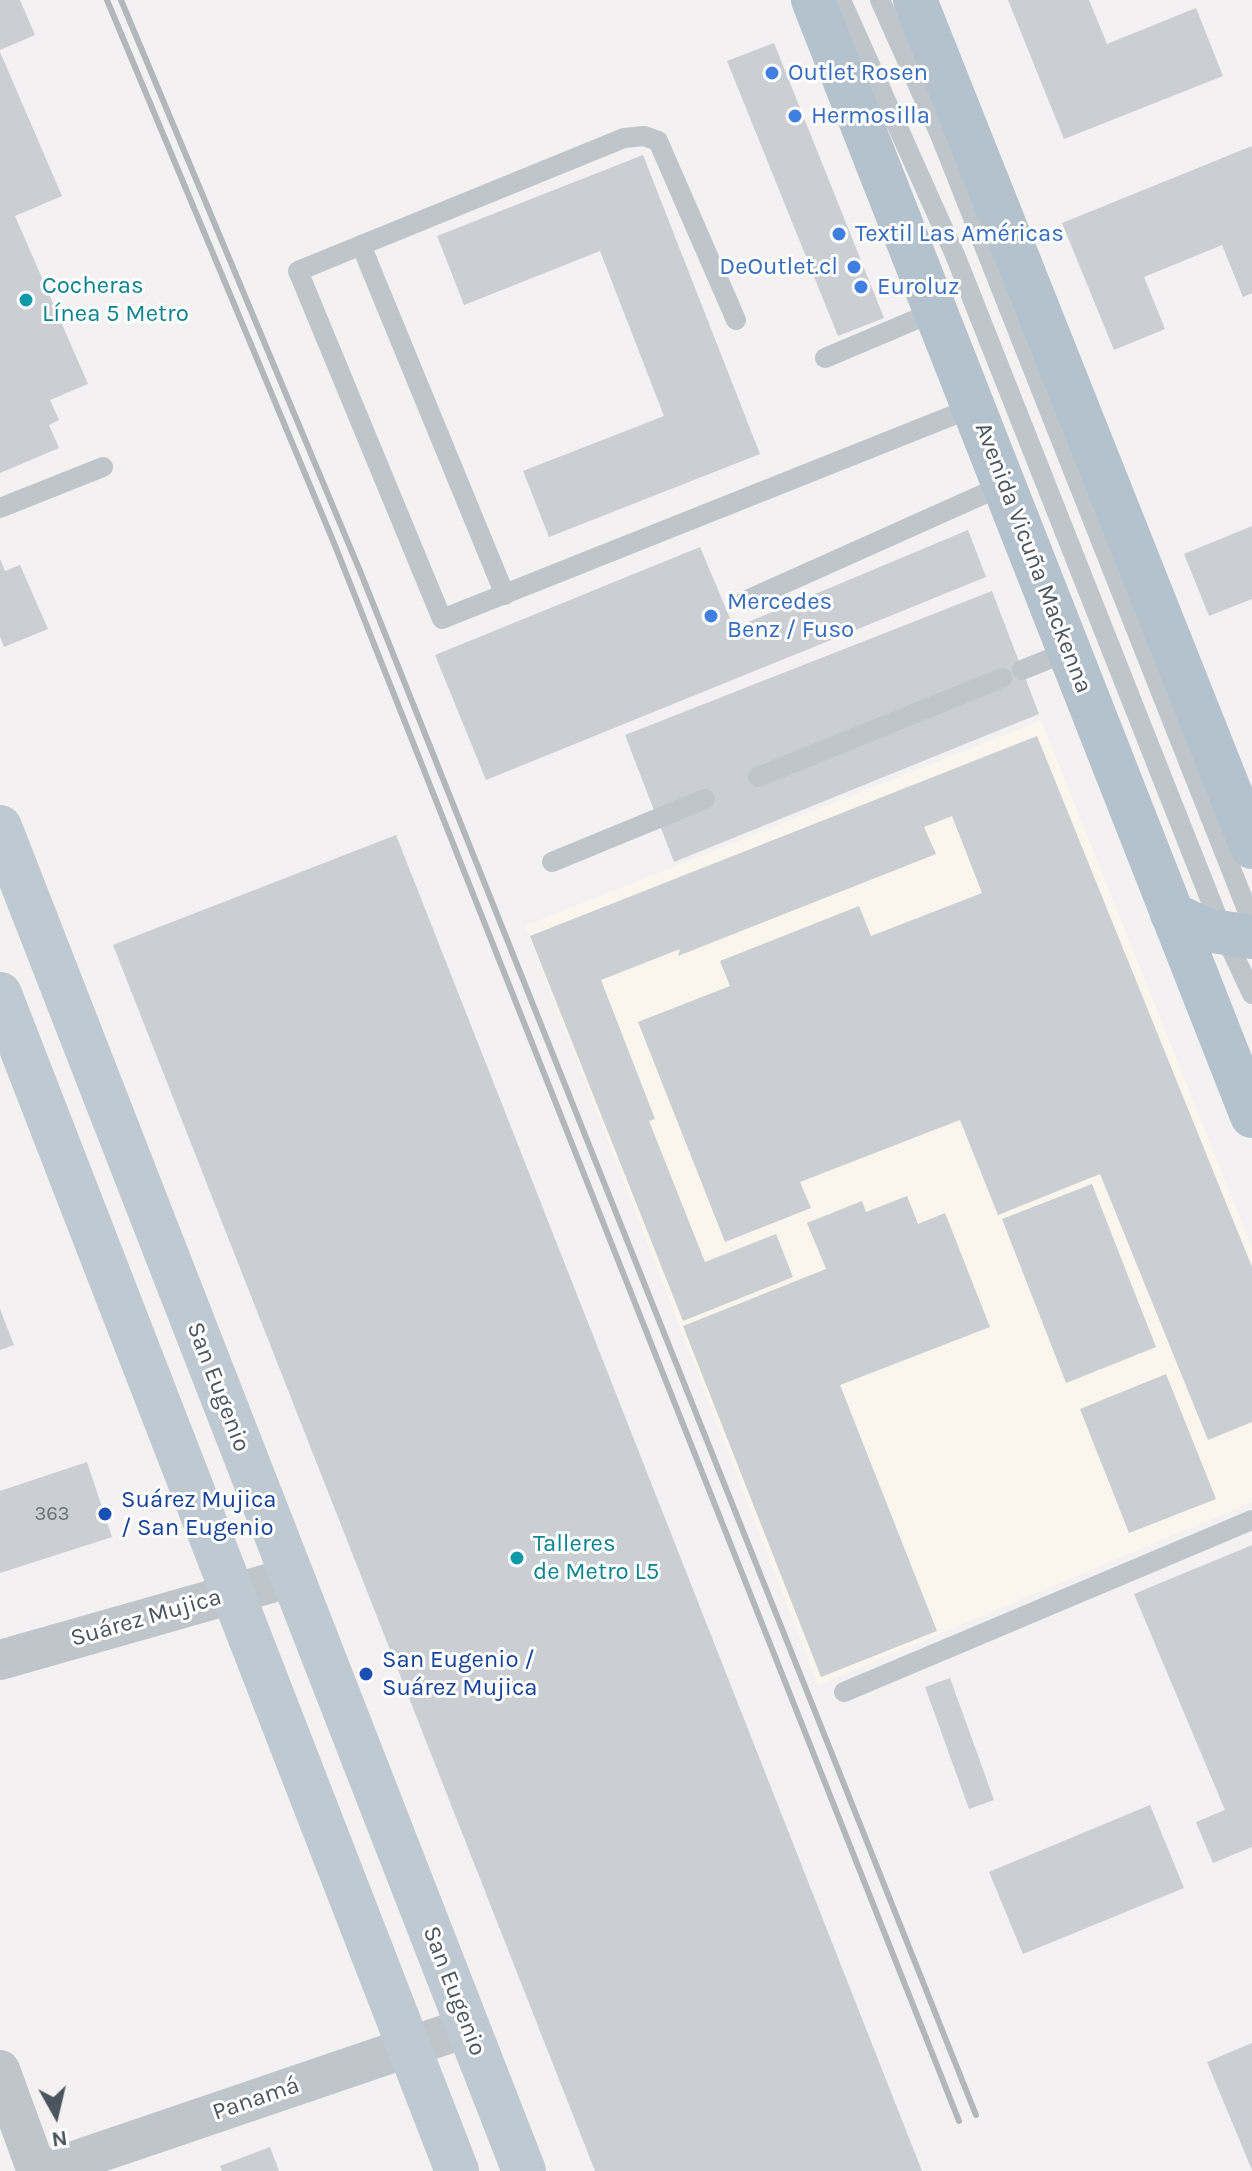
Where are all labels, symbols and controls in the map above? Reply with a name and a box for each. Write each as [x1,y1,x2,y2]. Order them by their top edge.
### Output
place label: Outlet Rosen [788,59,928,87]
marker: Outlet Rosen [763,64,781,82]
place label: Hermosilla [811,102,930,130]
marker: Hermosilla [786,107,804,125]
place label: Textil Las Américas [855,220,1064,248]
marker: Textil Las Américas [830,225,848,243]
place label: DeOutlet.cl [719,253,838,281]
marker: DeOutlet.cl [845,258,863,276]
place label: Cocheras Línea 5 Metro [42,272,189,328]
place label: Euroluz [877,273,959,301]
marker: Euroluz [852,278,870,296]
marker: Cocheras Línea 5 Metro [17,291,35,309]
street label: Avenida Vicuña Mackenna [968,419,1098,697]
place label: Mercedes Benz / Fuso [727,588,854,644]
marker: Mercedes Benz / Fuso [702,607,720,625]
street label: San Eugenio [180,1318,256,1456]
place label: Suárez Mujica / San Eugenio [121,1486,276,1542]
house number: 363 [34,1502,70,1526]
marker: Suárez Mujica / San Eugenio [96,1505,114,1523]
place label: Talleres de Metro L5 [533,1530,659,1586]
marker: Talleres de Metro L5 [508,1549,526,1567]
street label: Suárez Mujica [67,1583,225,1653]
place label: San Eugenio / Suárez Mujica [382,1646,537,1702]
marker: San Eugenio / Suárez Mujica [357,1665,375,1683]
street label: San Eugenio [416,1922,492,2060]
street label: Panamá [209,2071,303,2127]
north arrow [16,2075,96,2155]
text: N [50,2125,69,2153]

